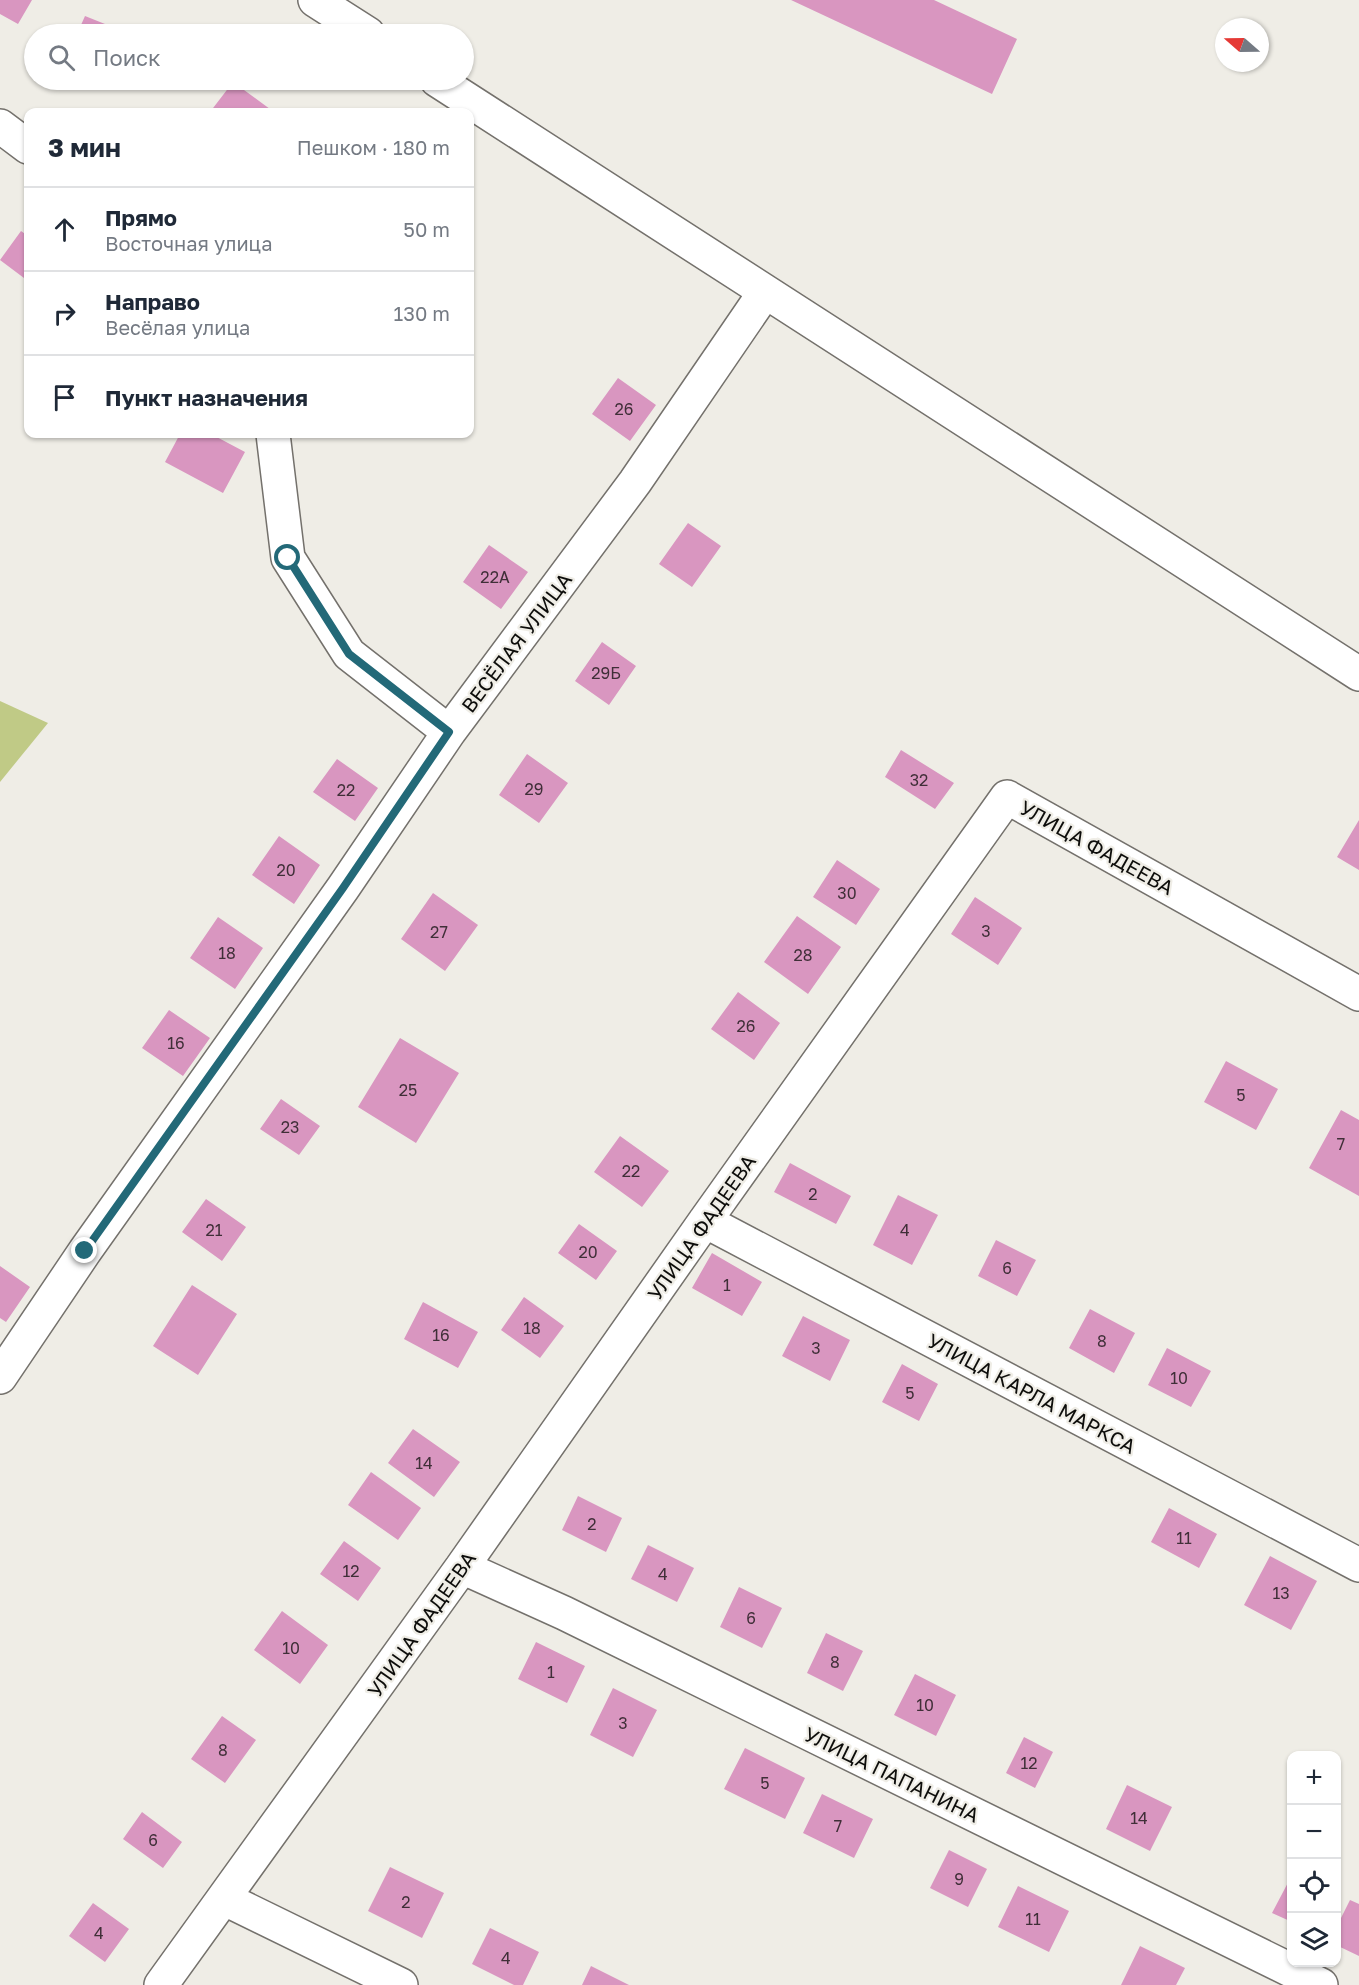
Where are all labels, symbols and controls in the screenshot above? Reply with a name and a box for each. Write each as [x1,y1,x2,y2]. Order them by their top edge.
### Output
north arrow [1215,18,1269,72]
search box [24,24,474,90]
icon: search [45,41,78,74]
text: Поиск [93,44,161,71]
text: 3 мин [48,132,121,163]
text: Пешком · 180 m [297,135,450,159]
text: Прямо [105,204,177,231]
icon: ahead [48,213,81,246]
text: 50 m [403,217,450,241]
text: Восточная улица [105,231,273,255]
text: Направо [105,288,200,315]
icon: right [48,297,81,330]
text: 130 m [394,301,450,325]
text: Весёлая улица [105,315,250,339]
icon: arrive [48,381,81,414]
text: Пункт назначения [105,384,308,411]
house number: 26 [615,399,633,419]
route start [274,544,300,570]
street label: ВЕСЁЛАЯ УЛИЦА [456,567,576,717]
house number: 22А [480,567,510,587]
house number: 29Б [591,663,621,683]
house number: 32 [910,770,928,790]
house number: 29 [525,779,543,799]
house number: 22 [337,780,355,800]
street label: УЛИЦА ФАДЕЕВА [1016,795,1178,899]
house number: 20 [276,860,296,880]
house number: 30 [837,883,857,903]
house number: 3 [981,921,991,941]
house number: 27 [430,922,448,942]
house number: 18 [218,943,236,963]
house number: 28 [793,945,813,965]
house number: 26 [737,1016,755,1036]
house number: 16 [167,1033,185,1053]
house number: 25 [399,1080,417,1100]
house number: 5 [1236,1085,1246,1105]
house number: 23 [281,1117,299,1137]
house number: 7 [1337,1134,1345,1154]
street label: УЛИЦА ФАДЕЕВА [642,1150,760,1304]
house number: 22 [622,1161,640,1181]
house number: 2 [808,1184,818,1204]
house number: 21 [205,1220,223,1240]
house number: 4 [900,1220,910,1240]
route end [71,1237,97,1263]
house number: 20 [578,1242,598,1262]
house number: 6 [1002,1258,1012,1278]
house number: 1 [723,1275,731,1295]
house number: 18 [523,1318,541,1338]
house number: 16 [432,1325,450,1345]
street label: УЛИЦА КАРЛА МАРКСА [924,1328,1140,1458]
house number: 8 [1097,1331,1107,1351]
house number: 3 [811,1338,821,1358]
house number: 10 [1170,1368,1188,1388]
house number: 5 [905,1383,915,1403]
house number: 14 [415,1453,433,1473]
house number: 2 [587,1514,597,1534]
house number: 11 [1176,1528,1192,1548]
street label: УЛИЦА ФАДЕЕВА [362,1547,480,1701]
house number: 12 [342,1561,360,1581]
house number: 4 [658,1564,668,1584]
house number: 13 [1272,1583,1290,1603]
house number: 6 [746,1608,756,1628]
house number: 10 [282,1638,300,1658]
house number: 8 [830,1652,840,1672]
house number: 1 [547,1662,555,1682]
house number: 10 [916,1695,934,1715]
house number: 3 [618,1713,628,1733]
street label: УЛИЦА ПАПАНИНА [801,1721,983,1827]
house number: 8 [218,1740,228,1760]
map controls [1287,1751,1341,1967]
button: + [1287,1751,1341,1805]
house number: 12 [1020,1753,1038,1773]
house number: 5 [760,1773,770,1793]
button: − [1287,1805,1341,1859]
house number: 14 [1130,1808,1148,1828]
house number: 7 [834,1816,842,1836]
house number: 6 [148,1830,158,1850]
button: locate [1287,1859,1341,1913]
house number: 9 [954,1869,964,1889]
house number: 2 [401,1892,411,1912]
house number: 11 [1025,1909,1041,1929]
button: layers [1287,1913,1341,1967]
house number: 4 [94,1923,104,1943]
house number: 4 [501,1948,511,1968]

